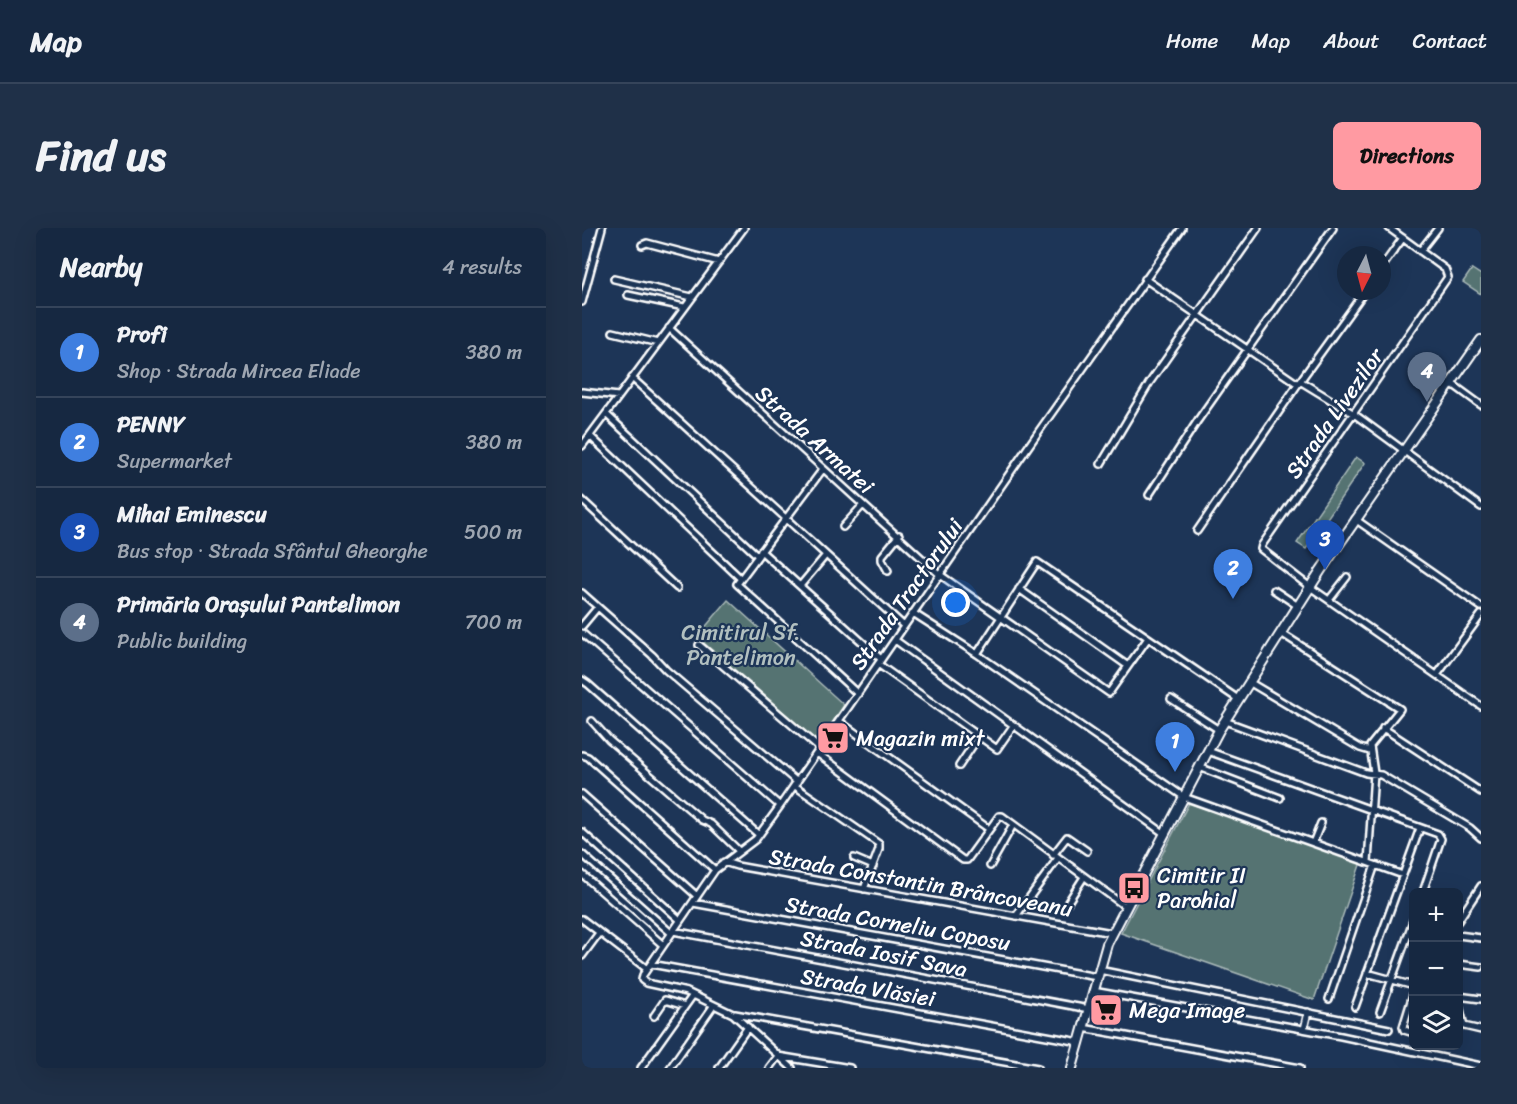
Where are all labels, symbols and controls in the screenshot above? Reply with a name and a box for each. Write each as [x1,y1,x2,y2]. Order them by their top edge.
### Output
text: Map [30,17,82,66]
text: Home [1166,22,1218,60]
text: Map [1251,22,1290,60]
text: About [1323,22,1380,60]
text: Contact [1413,22,1487,60]
text: Find us [36,119,166,193]
button: Directions [1333,122,1481,190]
text: Nearby [60,244,142,290]
north arrow [1337,246,1391,300]
text: 4 results [442,250,522,285]
text: Profi [117,315,167,354]
text: 1 [75,335,84,370]
text: 380 m [466,335,522,370]
street label: Strada Livezilor [1275,338,1395,487]
pin: 4 [1408,352,1446,402]
text: Shop · Strada Mircea Eliade [117,354,361,389]
street label: Strada Armatei [746,375,884,504]
text: PENNY [117,405,185,444]
text: 2 [74,425,85,460]
text: 380 m [466,425,522,460]
text: Supermarket [117,444,232,479]
text: Mihai Eminescu [117,495,267,534]
street label: Strada Tractorului [839,509,974,678]
text: 3 [74,515,85,550]
text: 500 m [464,515,522,550]
pin: 3 [1306,520,1344,570]
text: Bus stop · Strada Sfântul Gheorghe [117,534,428,569]
pin: 2 [1214,550,1252,599]
text: Primăria Orașului Pantelimon [117,585,400,624]
your location [941,588,970,617]
text: 4 [73,605,86,640]
text: 700 m [465,605,522,640]
park label: Cimitirul Sf. Pantelimon [681,613,801,677]
text: Public building [117,624,247,659]
place label: Magazin mixt [856,719,986,758]
supermarket icon: Magazin mixt [815,720,851,756]
pin: 1 [1156,722,1194,772]
street label: Strada Constantin Brâncoveanu [766,837,1076,928]
place label: Cimitir II Parohial [1157,856,1246,920]
bus stop icon: Cimitir II Parohial [1116,870,1152,906]
street label: Strada Corneliu Coposu [782,884,1014,963]
map controls [1409,888,1463,1050]
button: + [1409,888,1463,942]
street label: Strada Iosif Sava [797,918,971,989]
button: − [1409,942,1463,996]
street label: Strada Vlăsiei [798,956,939,1019]
place label: Mega Image [1129,991,1245,1030]
supermarket icon: Mega Image [1088,992,1124,1028]
button: layers [1409,996,1463,1050]

